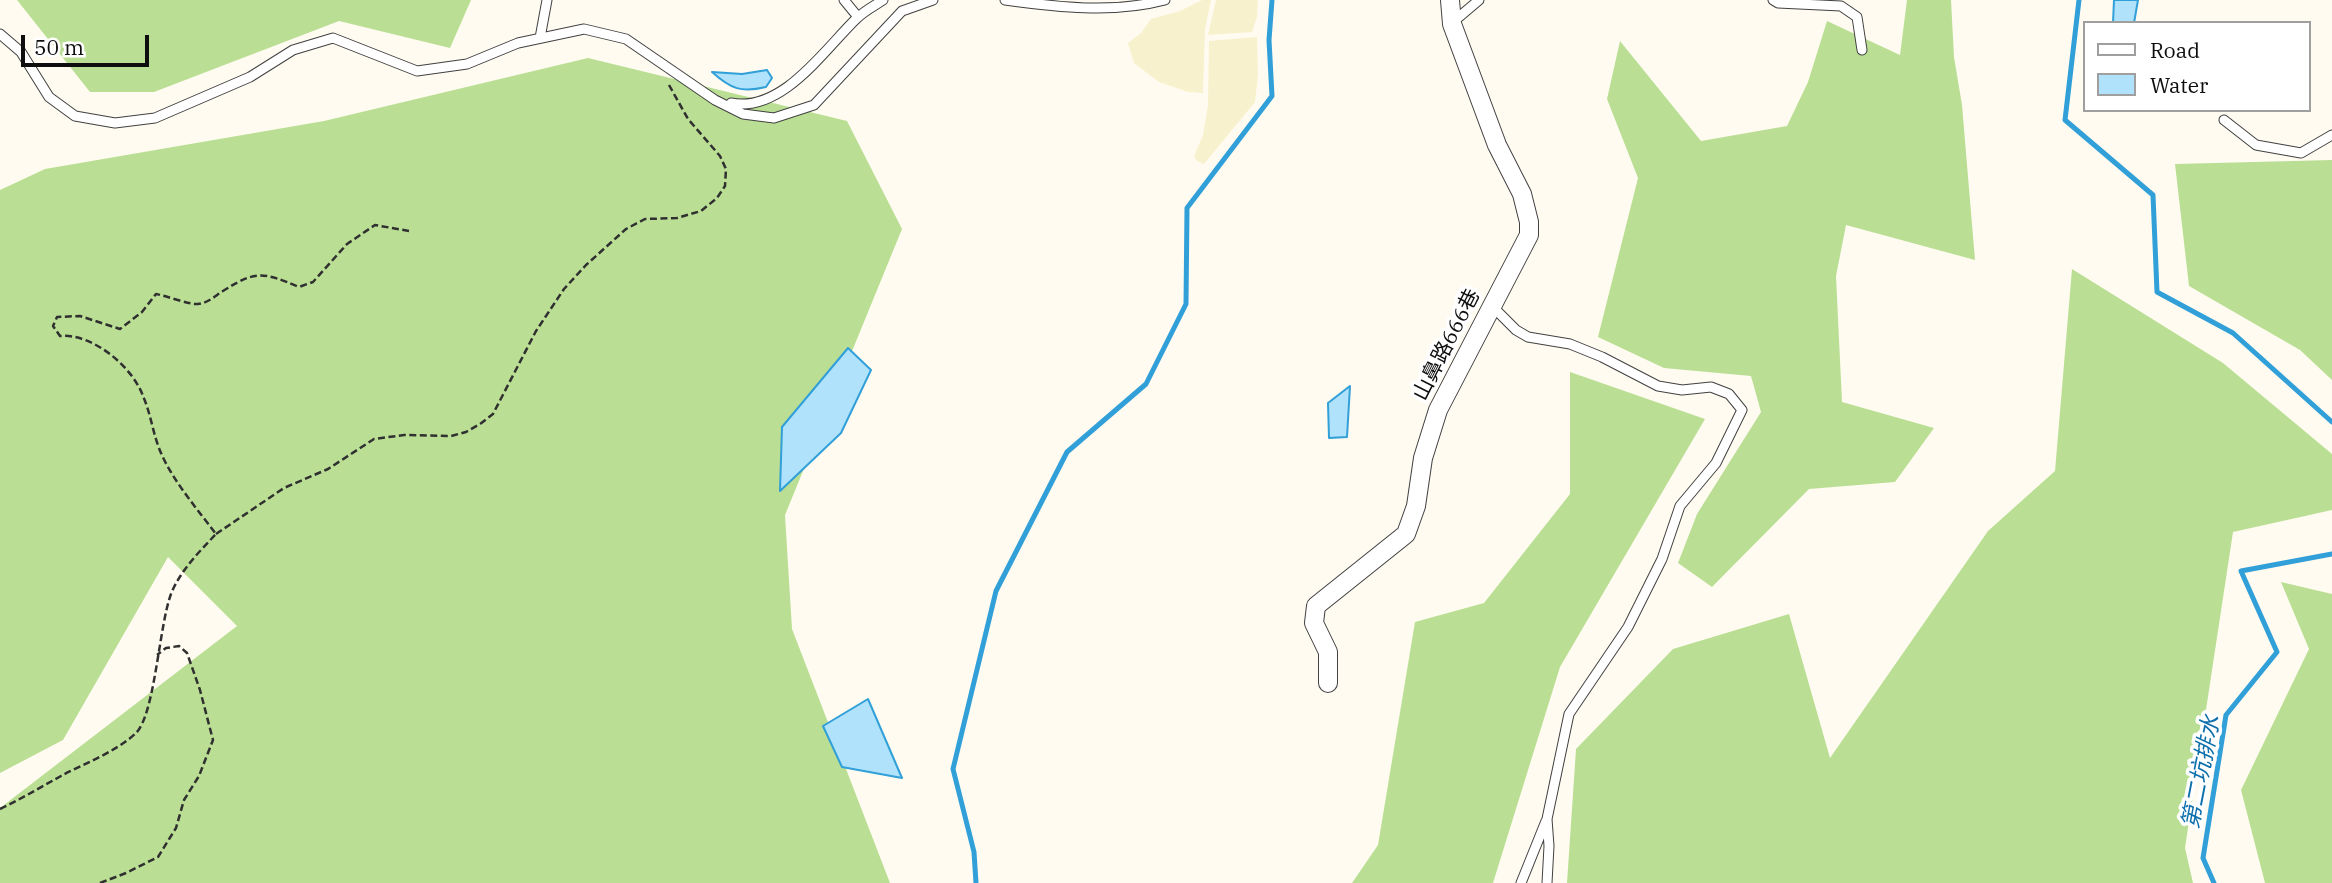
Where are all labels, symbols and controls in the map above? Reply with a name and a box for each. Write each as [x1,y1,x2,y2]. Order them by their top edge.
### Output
scale bar [24,21,152,65]
legend [2084,21,2311,112]
text: 50 m [34,33,84,61]
text: Road [2150,36,2200,64]
text: Water [2150,71,2208,99]
street label: 山鼻路666巷 [1408,285,1486,405]
water label: 第二坑排水 [2177,713,2227,831]

